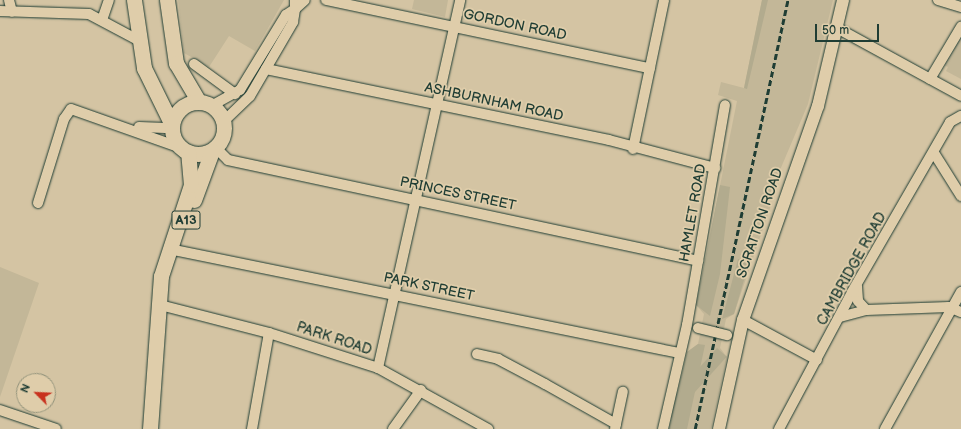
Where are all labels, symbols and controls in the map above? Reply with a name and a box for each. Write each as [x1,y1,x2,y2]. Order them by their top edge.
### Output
street label: GORDON ROAD [462,6,568,44]
scale bar [817,16,881,42]
text: 50 m [822,23,849,38]
street label: ASHBURNHAM ROAD [423,79,565,125]
street label: HAMLET ROAD [676,163,710,263]
street label: SCRATTON ROAD [733,166,787,280]
street label: PRINCES STREET [398,173,518,215]
road number: A13 [171,209,201,231]
street label: CAMBRIDGE ROAD [814,209,890,329]
street label: PARK STREET [382,269,476,305]
street label: PARK ROAD [294,319,374,359]
north arrow [16,373,56,413]
text: N [18,382,33,395]

